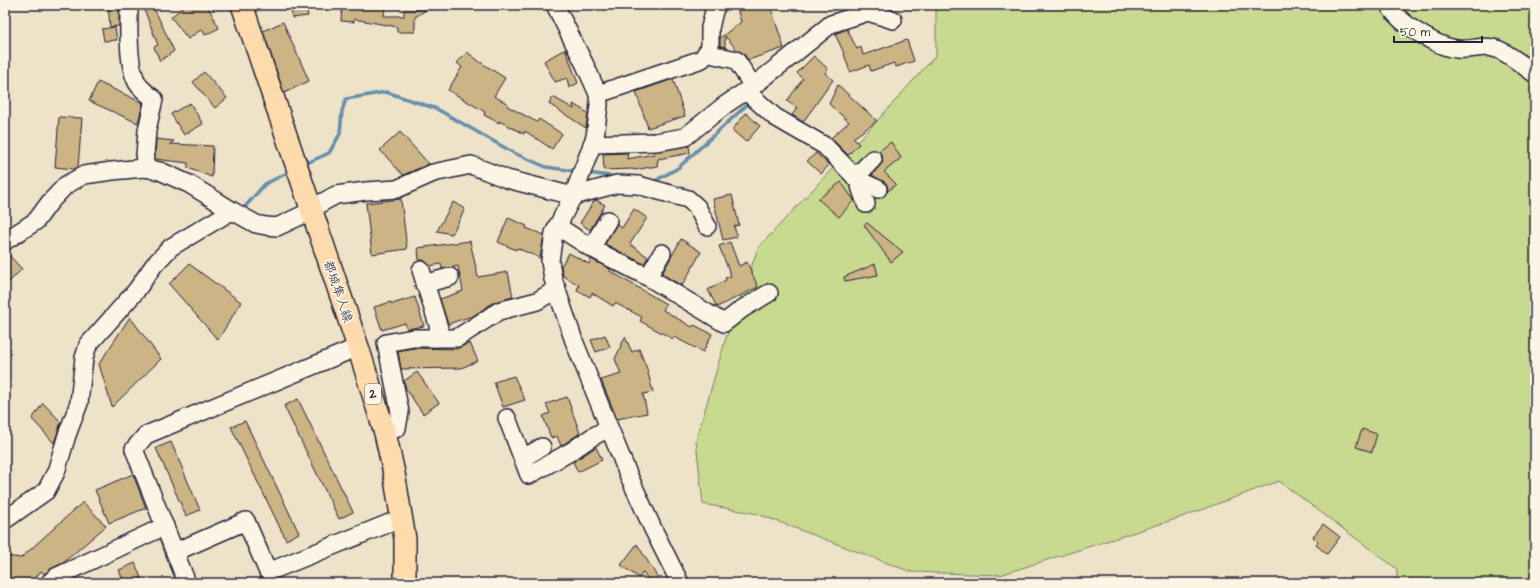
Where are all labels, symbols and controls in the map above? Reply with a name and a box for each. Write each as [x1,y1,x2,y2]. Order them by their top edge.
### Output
scale bar [1394,18,1482,44]
text: 50 m [1400,24,1431,41]
street label: 都城隼人線 [319,258,357,326]
road number: 2 [365,384,381,404]

